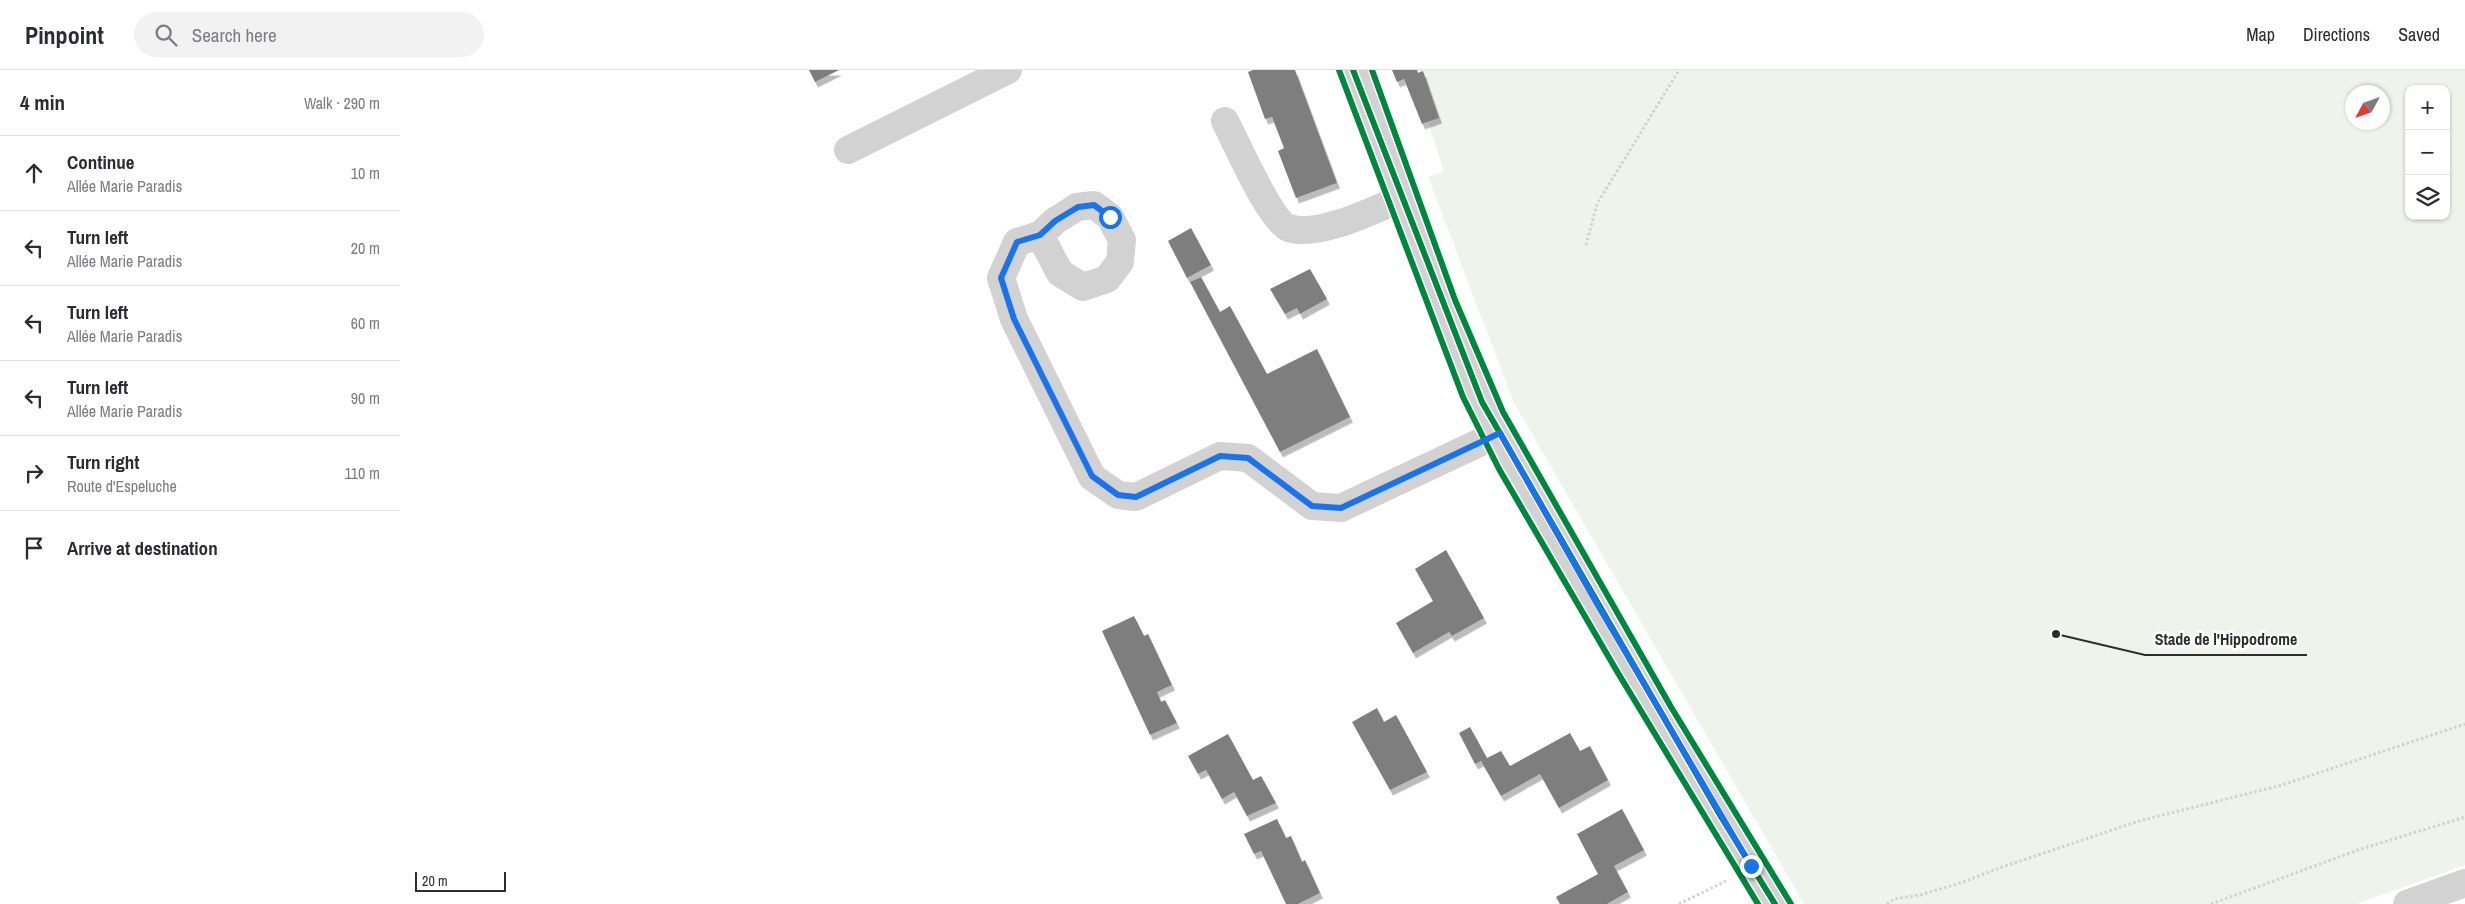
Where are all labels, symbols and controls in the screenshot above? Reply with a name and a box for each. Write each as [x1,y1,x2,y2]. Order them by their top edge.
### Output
search box [134,12,484,57]
text: Pinpoint [25,19,104,51]
icon: search [152,21,180,49]
text: Search here [192,22,277,48]
text: Map [2246,22,2275,47]
text: Directions [2303,22,2370,47]
text: Saved [2398,22,2440,47]
north arrow [2345,85,2390,130]
map controls [2405,85,2450,220]
button: + [2405,85,2450,130]
text: 4 min [20,88,65,117]
text: Walk · 290 m [304,92,380,114]
button: − [2405,130,2450,175]
text: Continue [67,149,135,175]
icon: ahead [20,159,48,187]
text: 10 m [351,162,380,184]
text: Allée Marie Paradis [67,175,182,197]
button: layers [2405,175,2450,220]
route start [1099,206,1122,229]
text: Turn left [67,224,128,250]
icon: left [20,234,48,262]
text: 20 m [351,237,380,259]
text: Allée Marie Paradis [67,250,182,272]
text: Turn left [67,299,128,325]
icon: left [20,309,48,337]
text: 60 m [351,312,380,334]
text: Allée Marie Paradis [67,325,182,347]
text: Turn left [67,374,128,400]
icon: left [20,384,48,412]
text: 90 m [351,387,380,409]
text: Allée Marie Paradis [67,400,182,422]
text: Turn right [67,449,139,475]
icon: right [20,459,48,487]
text: 110 m [344,462,380,484]
text: Route d'Espeluche [67,475,177,497]
icon: arrive [20,534,48,562]
text: Arrive at destination [67,535,218,561]
callout: Stade de l'Hippodrome [2145,624,2307,655]
text: Stade de l'Hippodrome [2155,628,2297,650]
route end [1740,855,1763,878]
scale bar [415,869,506,892]
text: 20 m [422,872,448,890]

